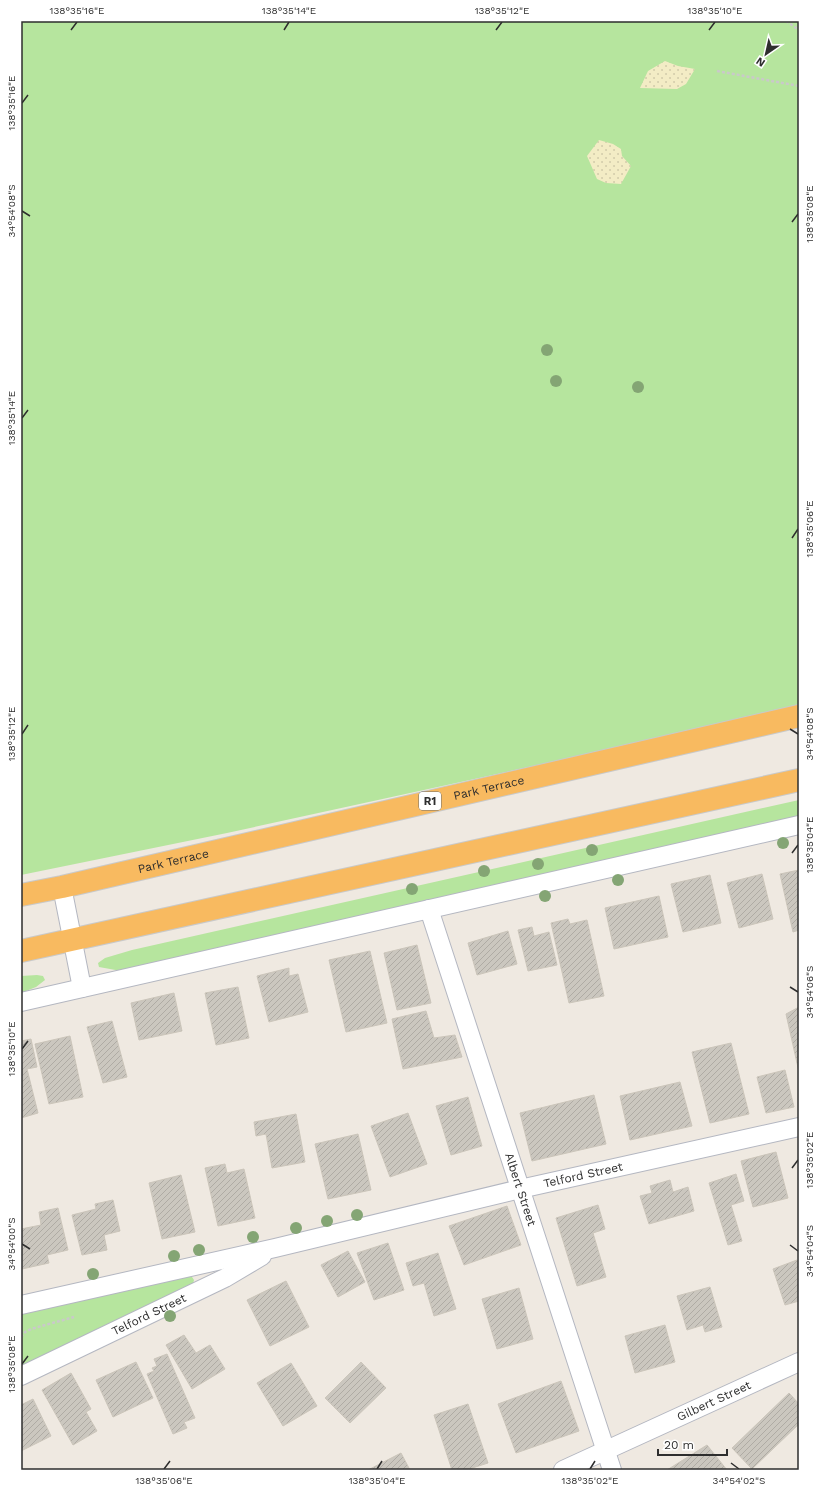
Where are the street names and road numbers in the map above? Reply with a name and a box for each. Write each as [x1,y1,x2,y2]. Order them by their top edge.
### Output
street label: Park Terrace [452,773,526,803]
road number: R1 [419,792,441,810]
street label: Park Terrace [136,846,210,876]
street label: Albert Street [502,1151,539,1228]
street label: Telford Street [542,1159,624,1191]
street label: Telford Street [110,1291,188,1338]
street label: Gilbert Street [675,1378,753,1424]

